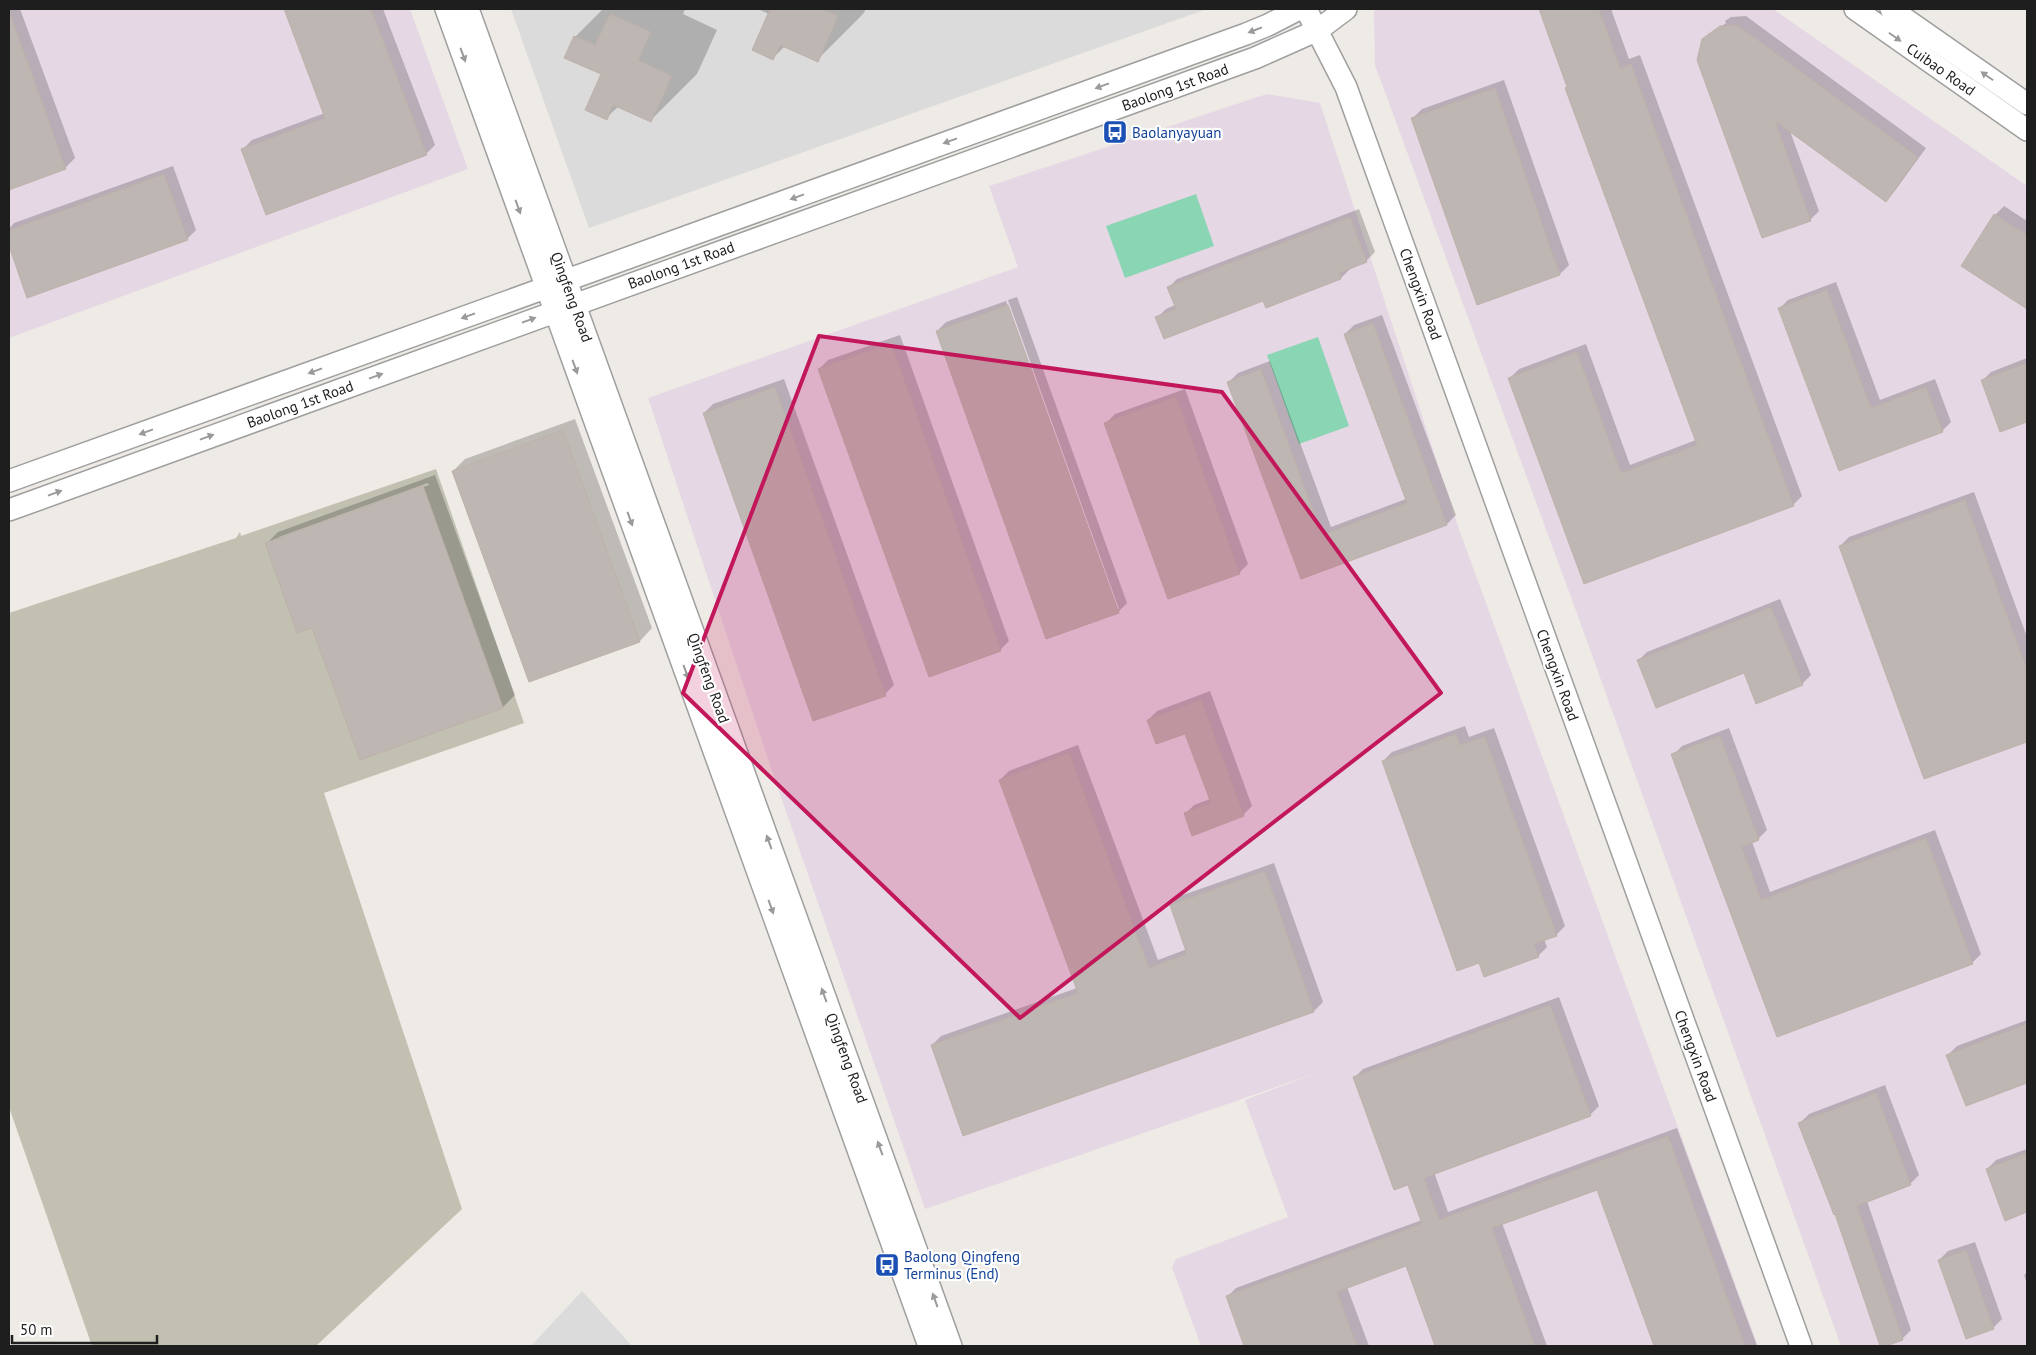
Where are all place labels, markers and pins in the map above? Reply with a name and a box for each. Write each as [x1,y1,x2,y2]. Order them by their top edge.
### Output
bus stop icon: Baolanyayuan [1102,119,1128,145]
place label: Baolanyayuan [1132,123,1221,142]
place label: Baolong Qingfeng Terminus (End) [904,1247,1020,1283]
bus stop icon: Baolong Qingfeng Terminus (End) [874,1252,900,1278]

